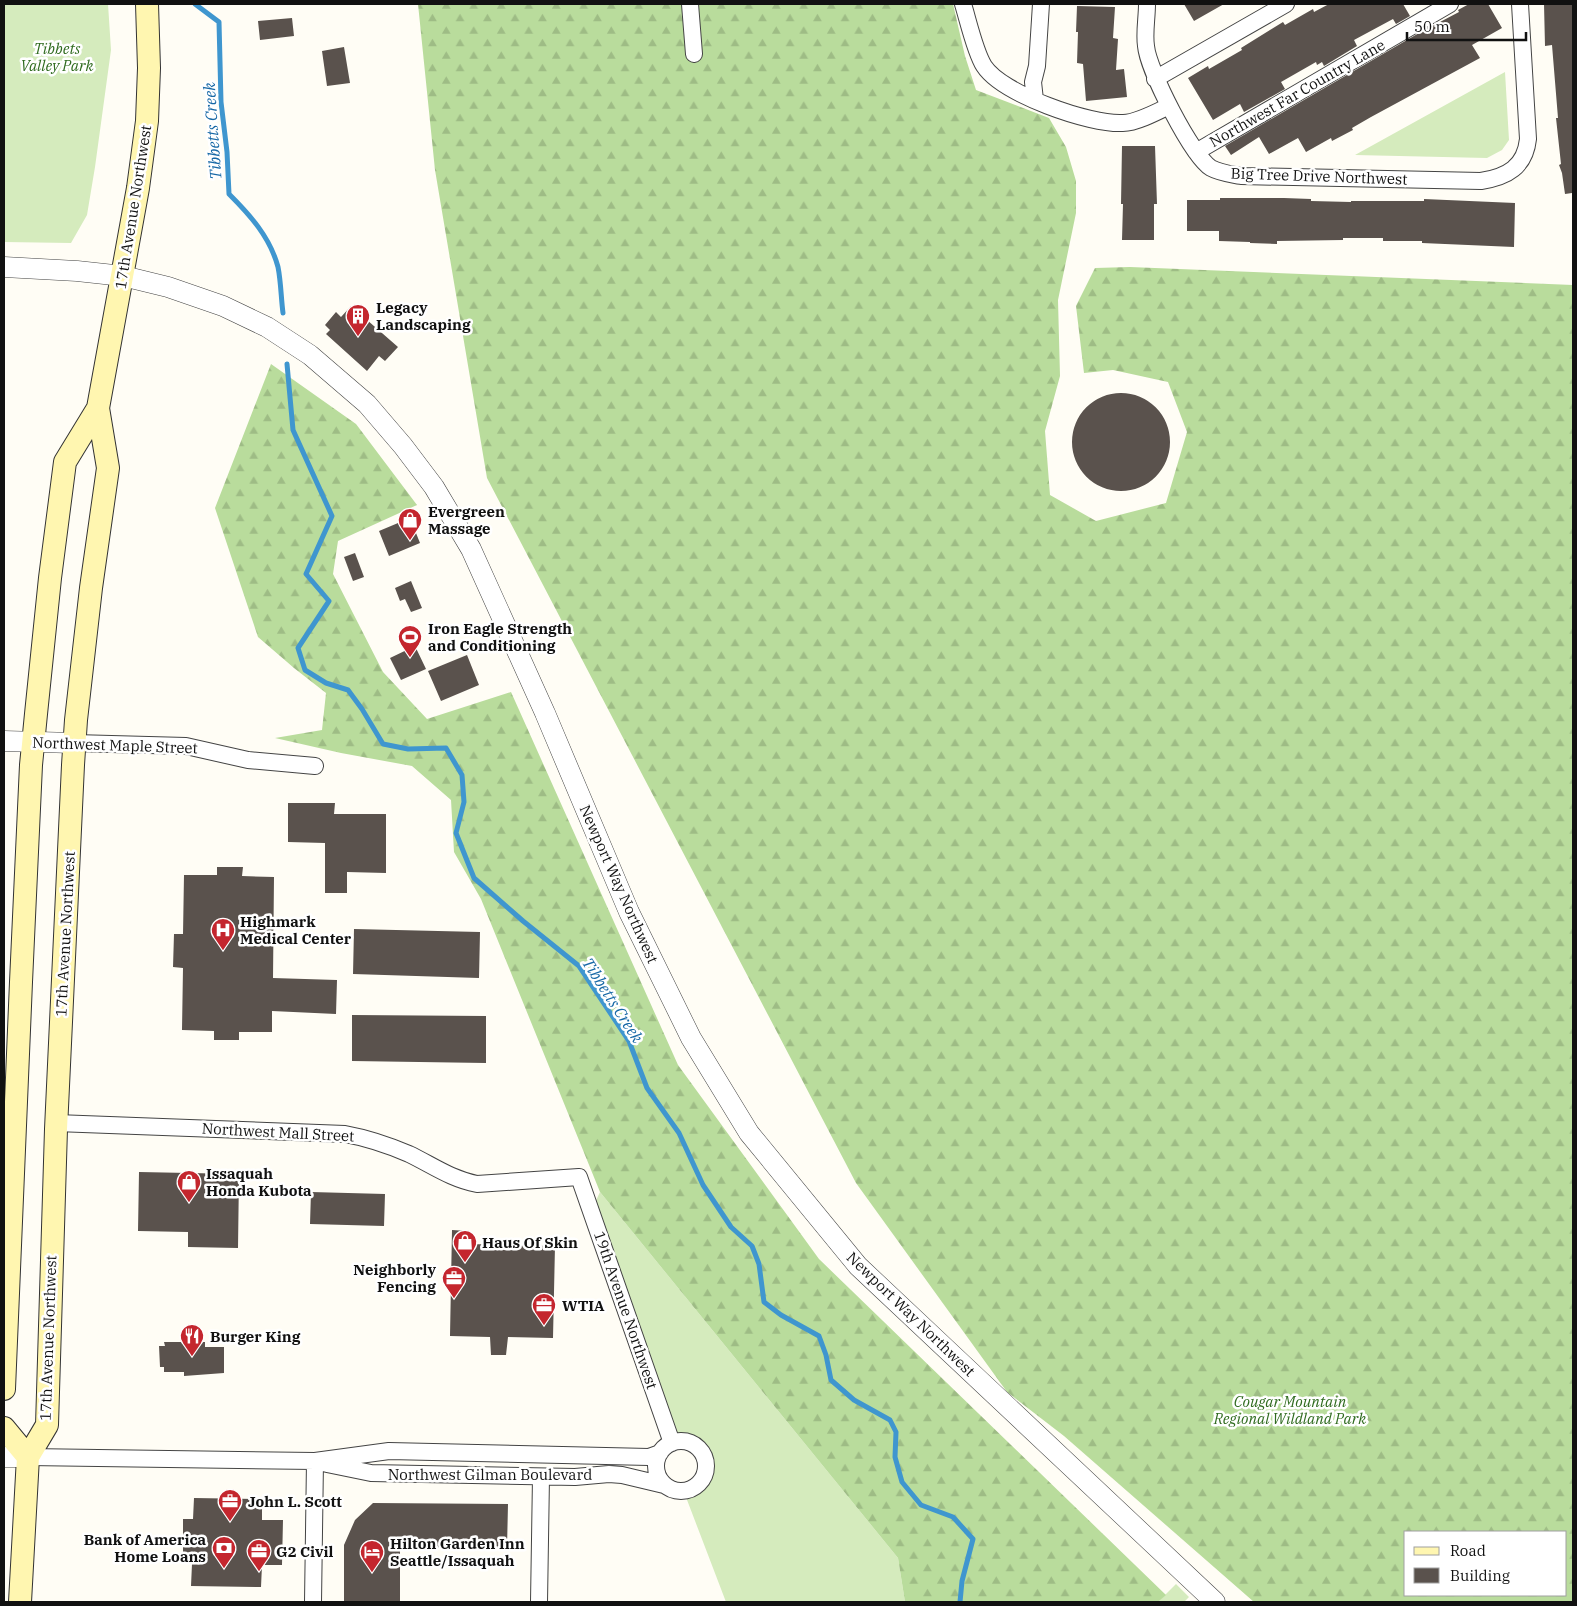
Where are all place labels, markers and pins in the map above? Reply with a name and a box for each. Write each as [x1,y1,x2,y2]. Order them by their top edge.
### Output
place label: Legacy Landscaping [376,298,471,334]
building icon: Legacy Landscaping [345,303,371,337]
place label: Evergreen Massage [428,502,505,538]
shop icon: Evergreen Massage [397,507,423,541]
place label: Iron Eagle Strength and Conditioning [428,619,572,655]
sports icon: Iron Eagle Strength and Conditioning [397,624,423,658]
place label: Highmark Medical Center [240,912,352,948]
hospital icon: Highmark Medical Center [210,917,236,951]
place label: Issaquah Honda Kubota [206,1164,312,1200]
shop icon: Issaquah Honda Kubota [176,1169,202,1203]
shop icon: Haus Of Skin [452,1229,478,1263]
place label: Haus Of Skin [482,1233,578,1252]
place label: Neighborly Fencing [353,1260,436,1296]
office icon: Neighborly Fencing [441,1265,467,1299]
office icon: WTIA [531,1292,557,1326]
place label: WTIA [562,1296,605,1315]
restaurant icon: Burger King [179,1323,205,1357]
place label: Burger King [210,1327,301,1346]
office icon: John L. Scott [217,1488,243,1522]
place label: John L. Scott [248,1492,342,1511]
place label: Bank of America Home Loans [84,1530,206,1566]
place label: Hilton Garden Inn Seattle/Issaquah [390,1534,525,1570]
bank icon: Bank of America Home Loans [211,1535,237,1569]
office icon: G2 Civil [246,1538,272,1572]
hotel icon: Hilton Garden Inn Seattle/Issaquah [359,1539,385,1573]
place label: G2 Civil [276,1542,334,1561]

